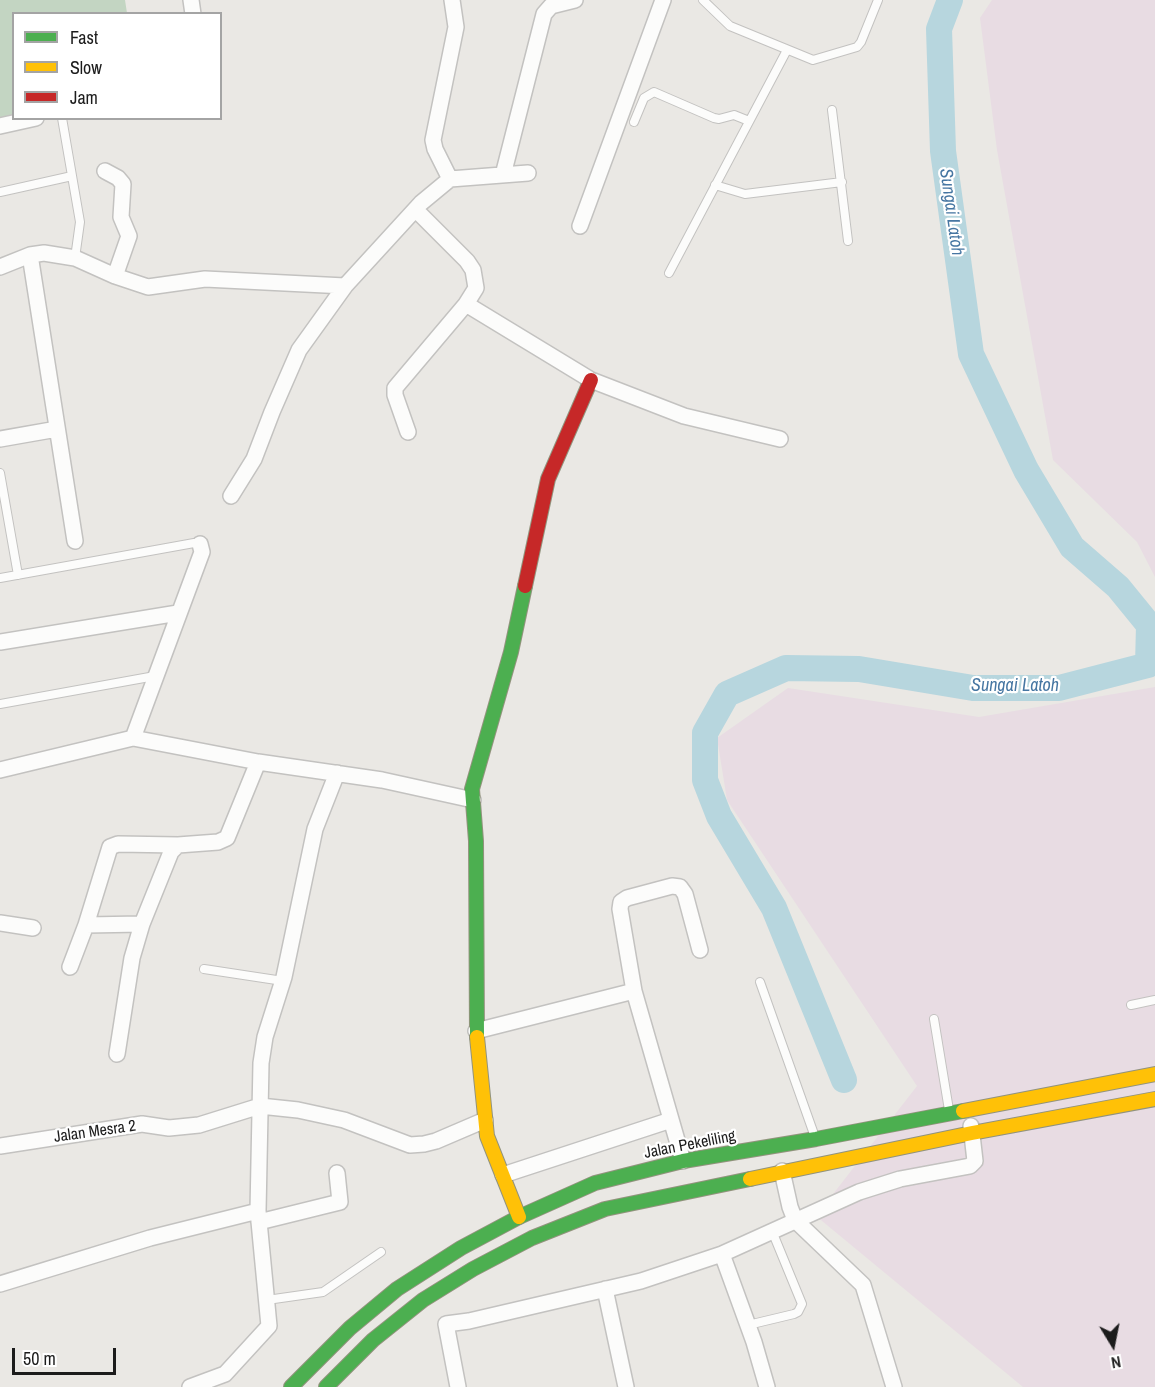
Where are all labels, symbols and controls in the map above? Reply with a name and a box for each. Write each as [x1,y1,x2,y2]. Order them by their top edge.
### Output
legend [12,12,222,120]
text: Fast [70,25,98,50]
text: Slow [70,55,102,80]
text: Jam [70,85,98,110]
water label: Sungai Latoh [934,167,968,257]
water label: Sungai Latoh [971,675,1059,697]
street label: Jalan Mesra 2 [53,1117,137,1147]
street label: Jalan Pekeliling [643,1127,737,1163]
north arrow [1083,1315,1143,1375]
scale bar [15,1336,118,1374]
text: 50 m [23,1346,56,1371]
text: N [1110,1351,1123,1374]

